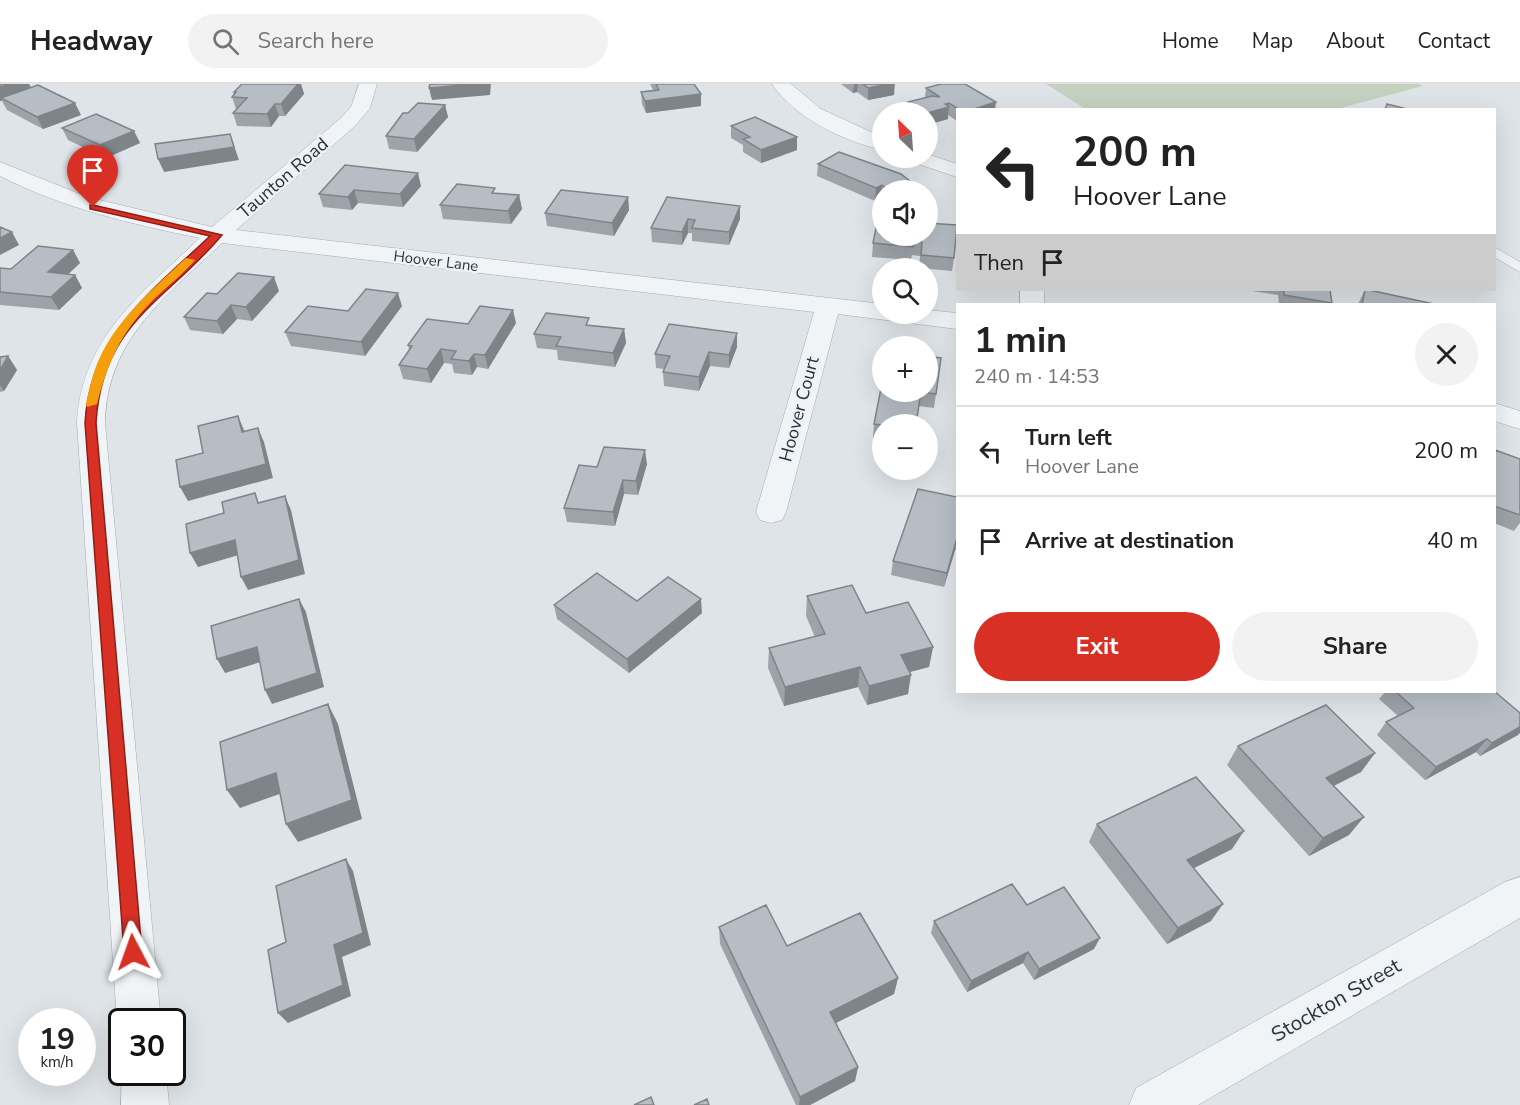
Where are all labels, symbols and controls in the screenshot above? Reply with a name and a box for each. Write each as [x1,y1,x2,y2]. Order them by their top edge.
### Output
search box [188,14,608,68]
text: Headway [30,22,152,60]
icon: search [209,25,242,58]
text: Search here [257,26,374,56]
text: Home [1162,27,1219,55]
text: Map [1252,27,1293,55]
text: About [1326,27,1384,55]
text: Contact [1417,27,1490,55]
north arrow [872,102,938,168]
map controls [872,102,938,480]
text: 200 m [1073,124,1197,181]
street label: Taunton Road [233,132,333,224]
icon: left [974,132,1052,210]
pin [67,145,118,207]
icon: arrive [76,154,109,187]
text: Hoover Lane [1073,178,1227,215]
button: sound [872,180,938,246]
street label: Hoover Lane [392,246,480,276]
icon: arrive [1036,246,1069,279]
text: Then [974,248,1024,278]
button: search [872,258,938,324]
text: 1 min [974,316,1067,365]
button: close [1415,323,1478,386]
button: + [872,336,938,402]
street label: Hoover Court [773,353,825,464]
text: 240 m · 14:53 [974,363,1100,390]
button: − [872,414,938,480]
text: Turn left [1025,423,1112,453]
icon: left [974,435,1007,468]
text: 200 m [1414,436,1478,466]
text: Hoover Lane [1025,453,1139,480]
icon: arrive [974,525,1007,558]
text: Arrive at destination [1025,526,1234,556]
text: 40 m [1427,526,1478,556]
button: Exit [974,612,1220,681]
button: Share [1232,612,1478,681]
position arrow [101,920,165,984]
street label: Stockton Street [1266,951,1406,1048]
speed limit sign: 30 [108,1008,186,1086]
text: 19 [39,1019,75,1060]
text: km/h [40,1052,74,1072]

